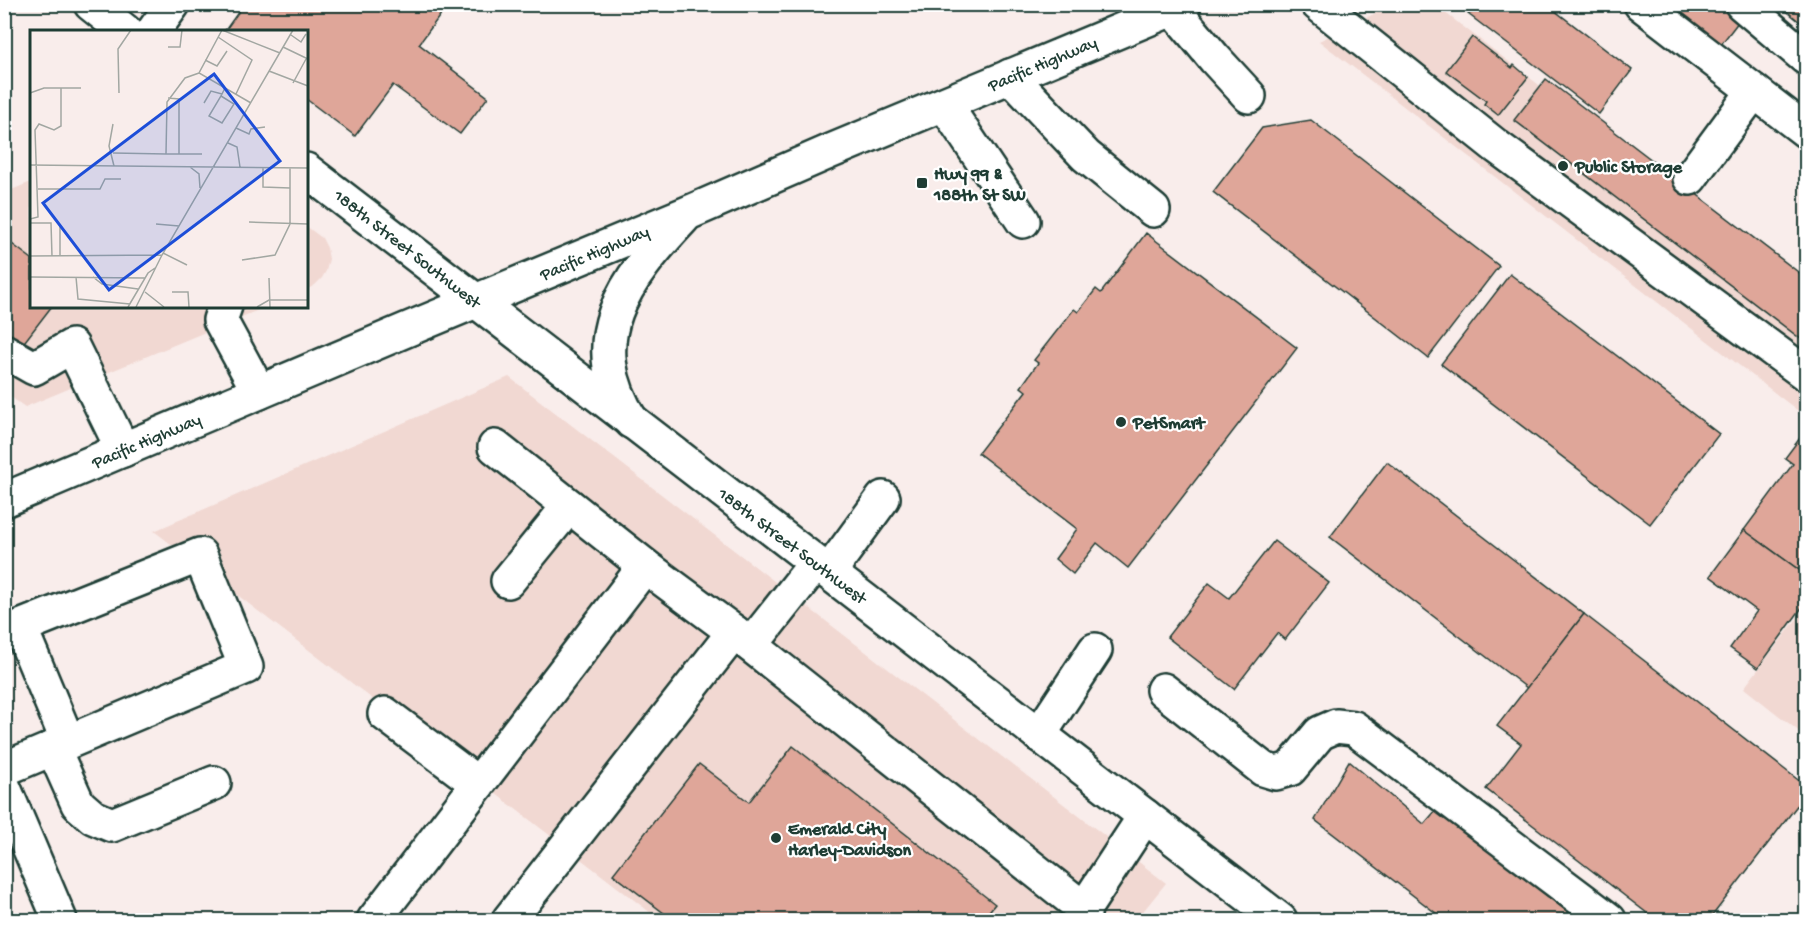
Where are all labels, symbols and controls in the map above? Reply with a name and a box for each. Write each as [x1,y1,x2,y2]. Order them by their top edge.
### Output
inset map [30,30,308,308]
street label: Pacific Highway [984,33,1101,98]
place label: Public Storage [1574,158,1683,179]
marker: Public Storage [1556,159,1570,173]
place label: Hwy 99 & 188th St SW [933,165,1027,207]
marker: Hwy 99 & 188th St SW [915,176,929,190]
street label: 188th Street Southwest [328,185,485,315]
street label: Pacific Highway [536,222,653,287]
street label: Pacific Highway [88,410,205,475]
place label: PetSmart [1132,414,1206,435]
marker: PetSmart [1114,415,1128,429]
street label: 188th Street Southwest [712,484,871,611]
place label: Emerald City Harley-Davidson [788,820,911,862]
marker: Emerald City Harley-Davidson [769,831,783,845]

